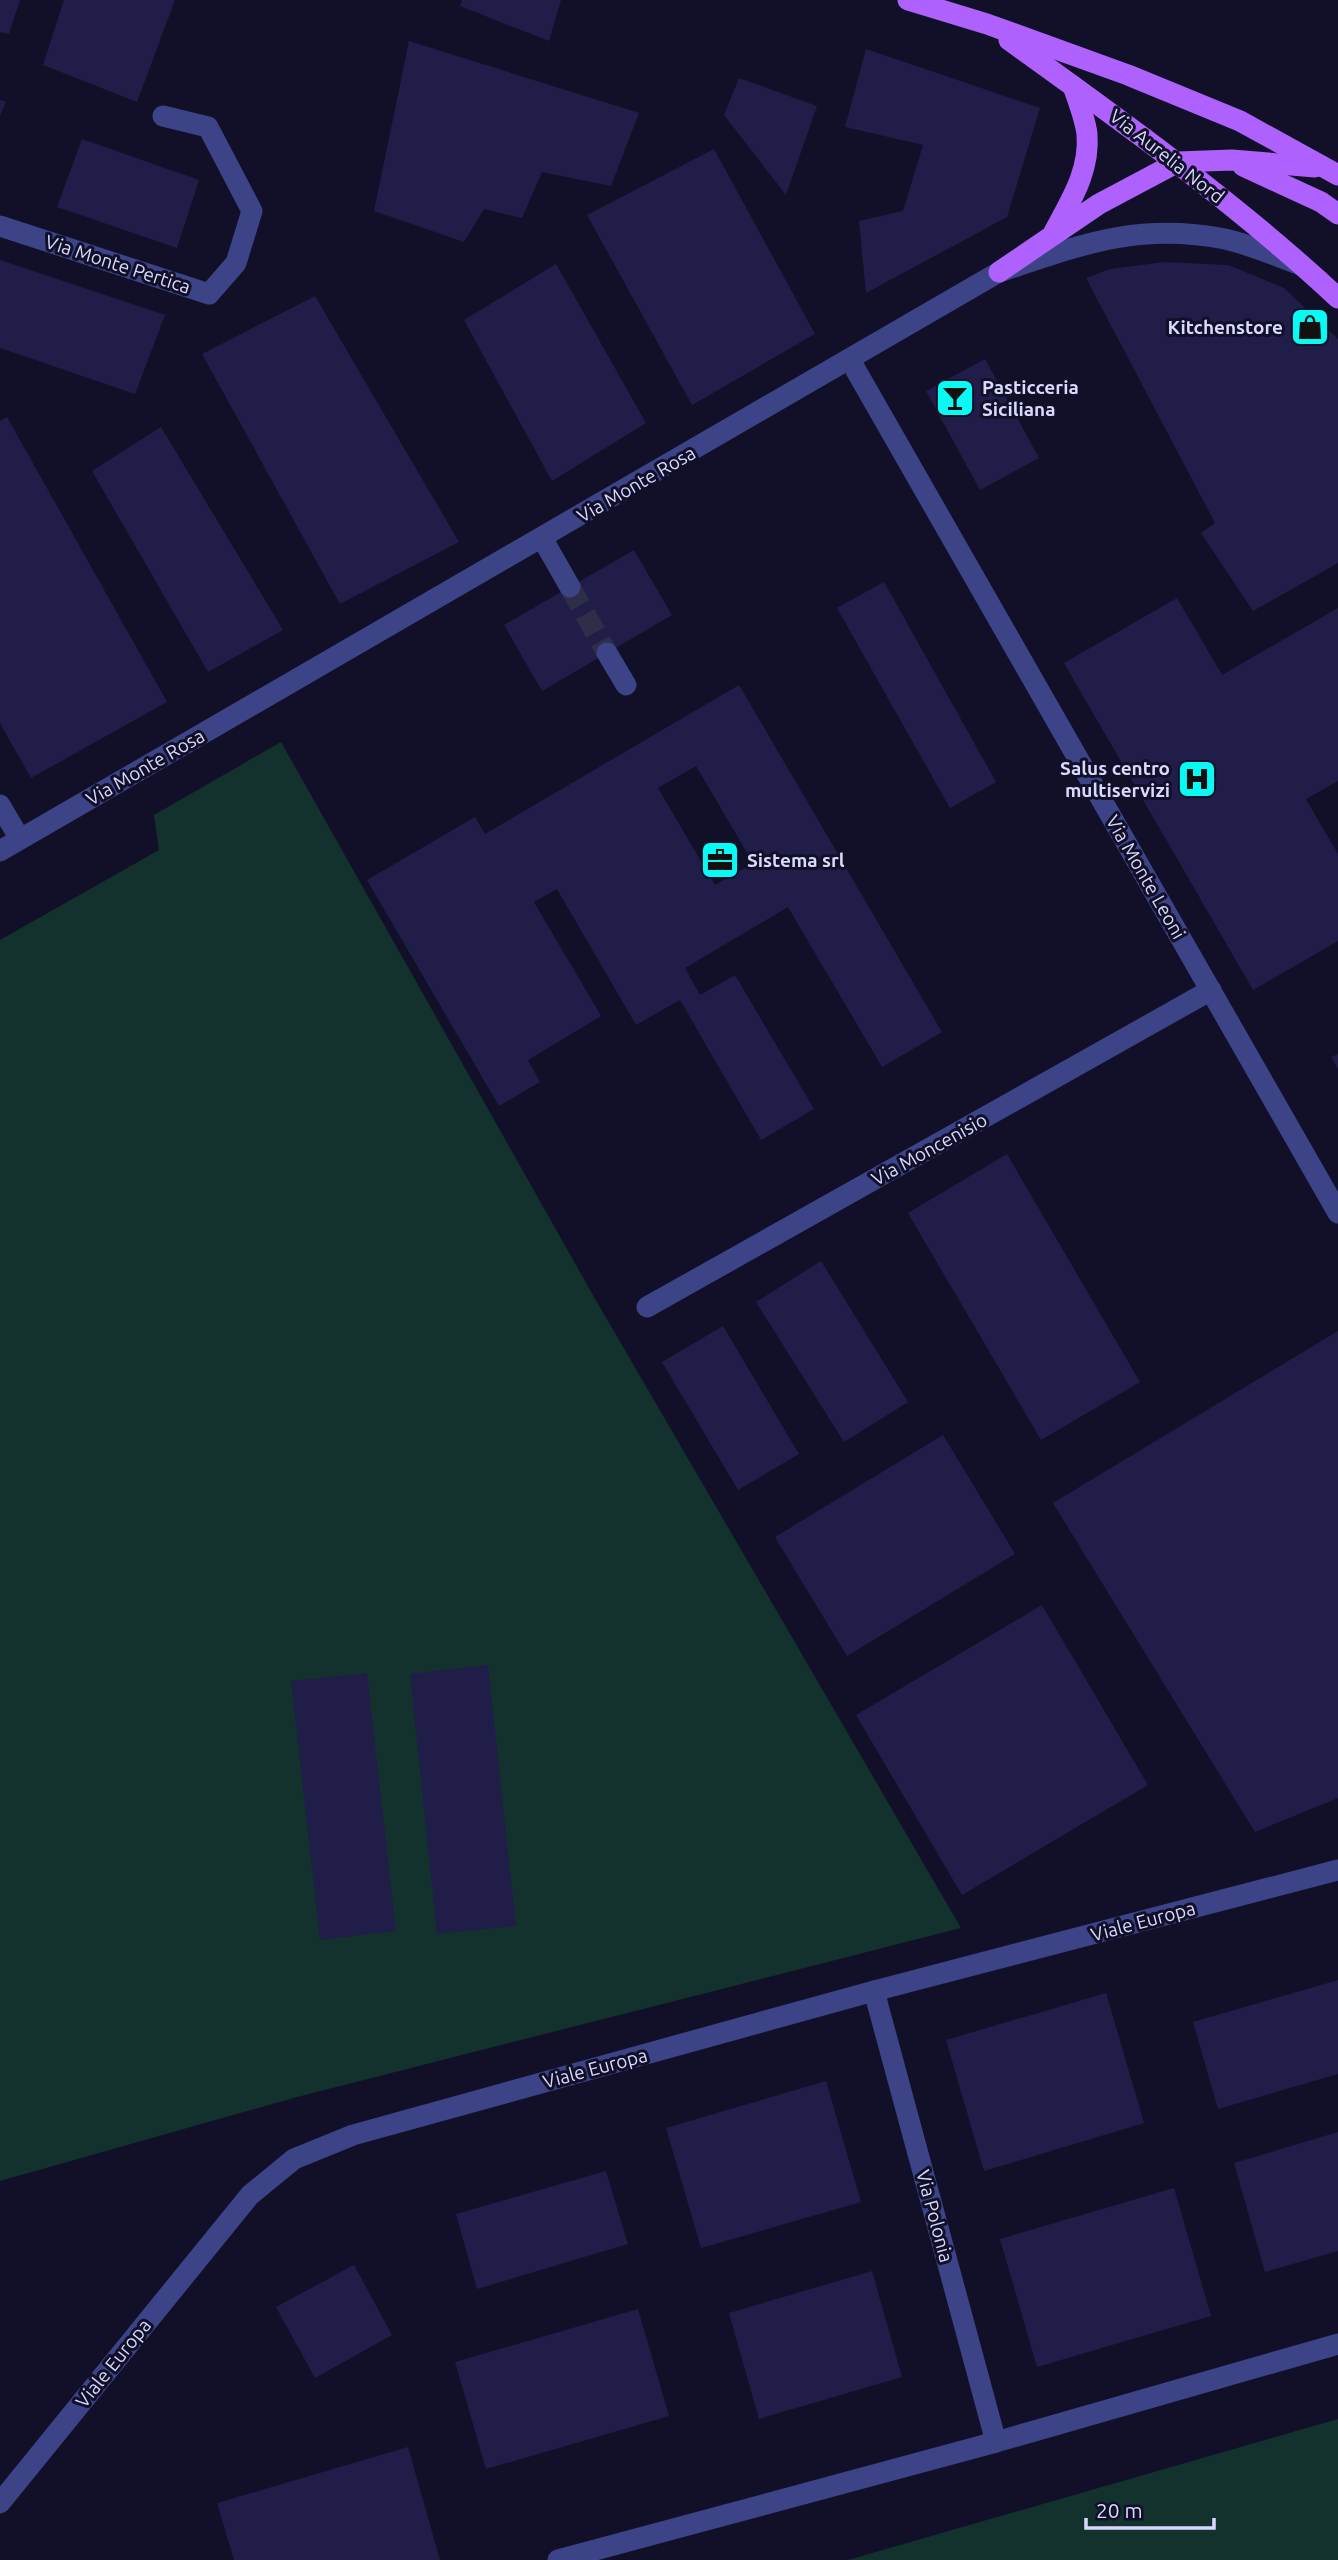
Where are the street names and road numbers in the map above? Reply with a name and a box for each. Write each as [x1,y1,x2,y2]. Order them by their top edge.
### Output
street label: Via Aurelia Nord [1105,105,1229,207]
street label: Via Monte Pertica [43,230,193,298]
street label: Via Monte Rosa [573,441,699,527]
street label: Via Monte Rosa [82,724,208,810]
street label: Via Monte Leoni [1102,811,1190,943]
street label: Via Moncenisio [867,1108,991,1190]
street label: Viale Europa [1088,1896,1198,1946]
street label: Viale Europa [540,2043,650,2093]
street label: Via Polonia [912,2167,958,2265]
street label: Viale Europa [71,2314,155,2412]

